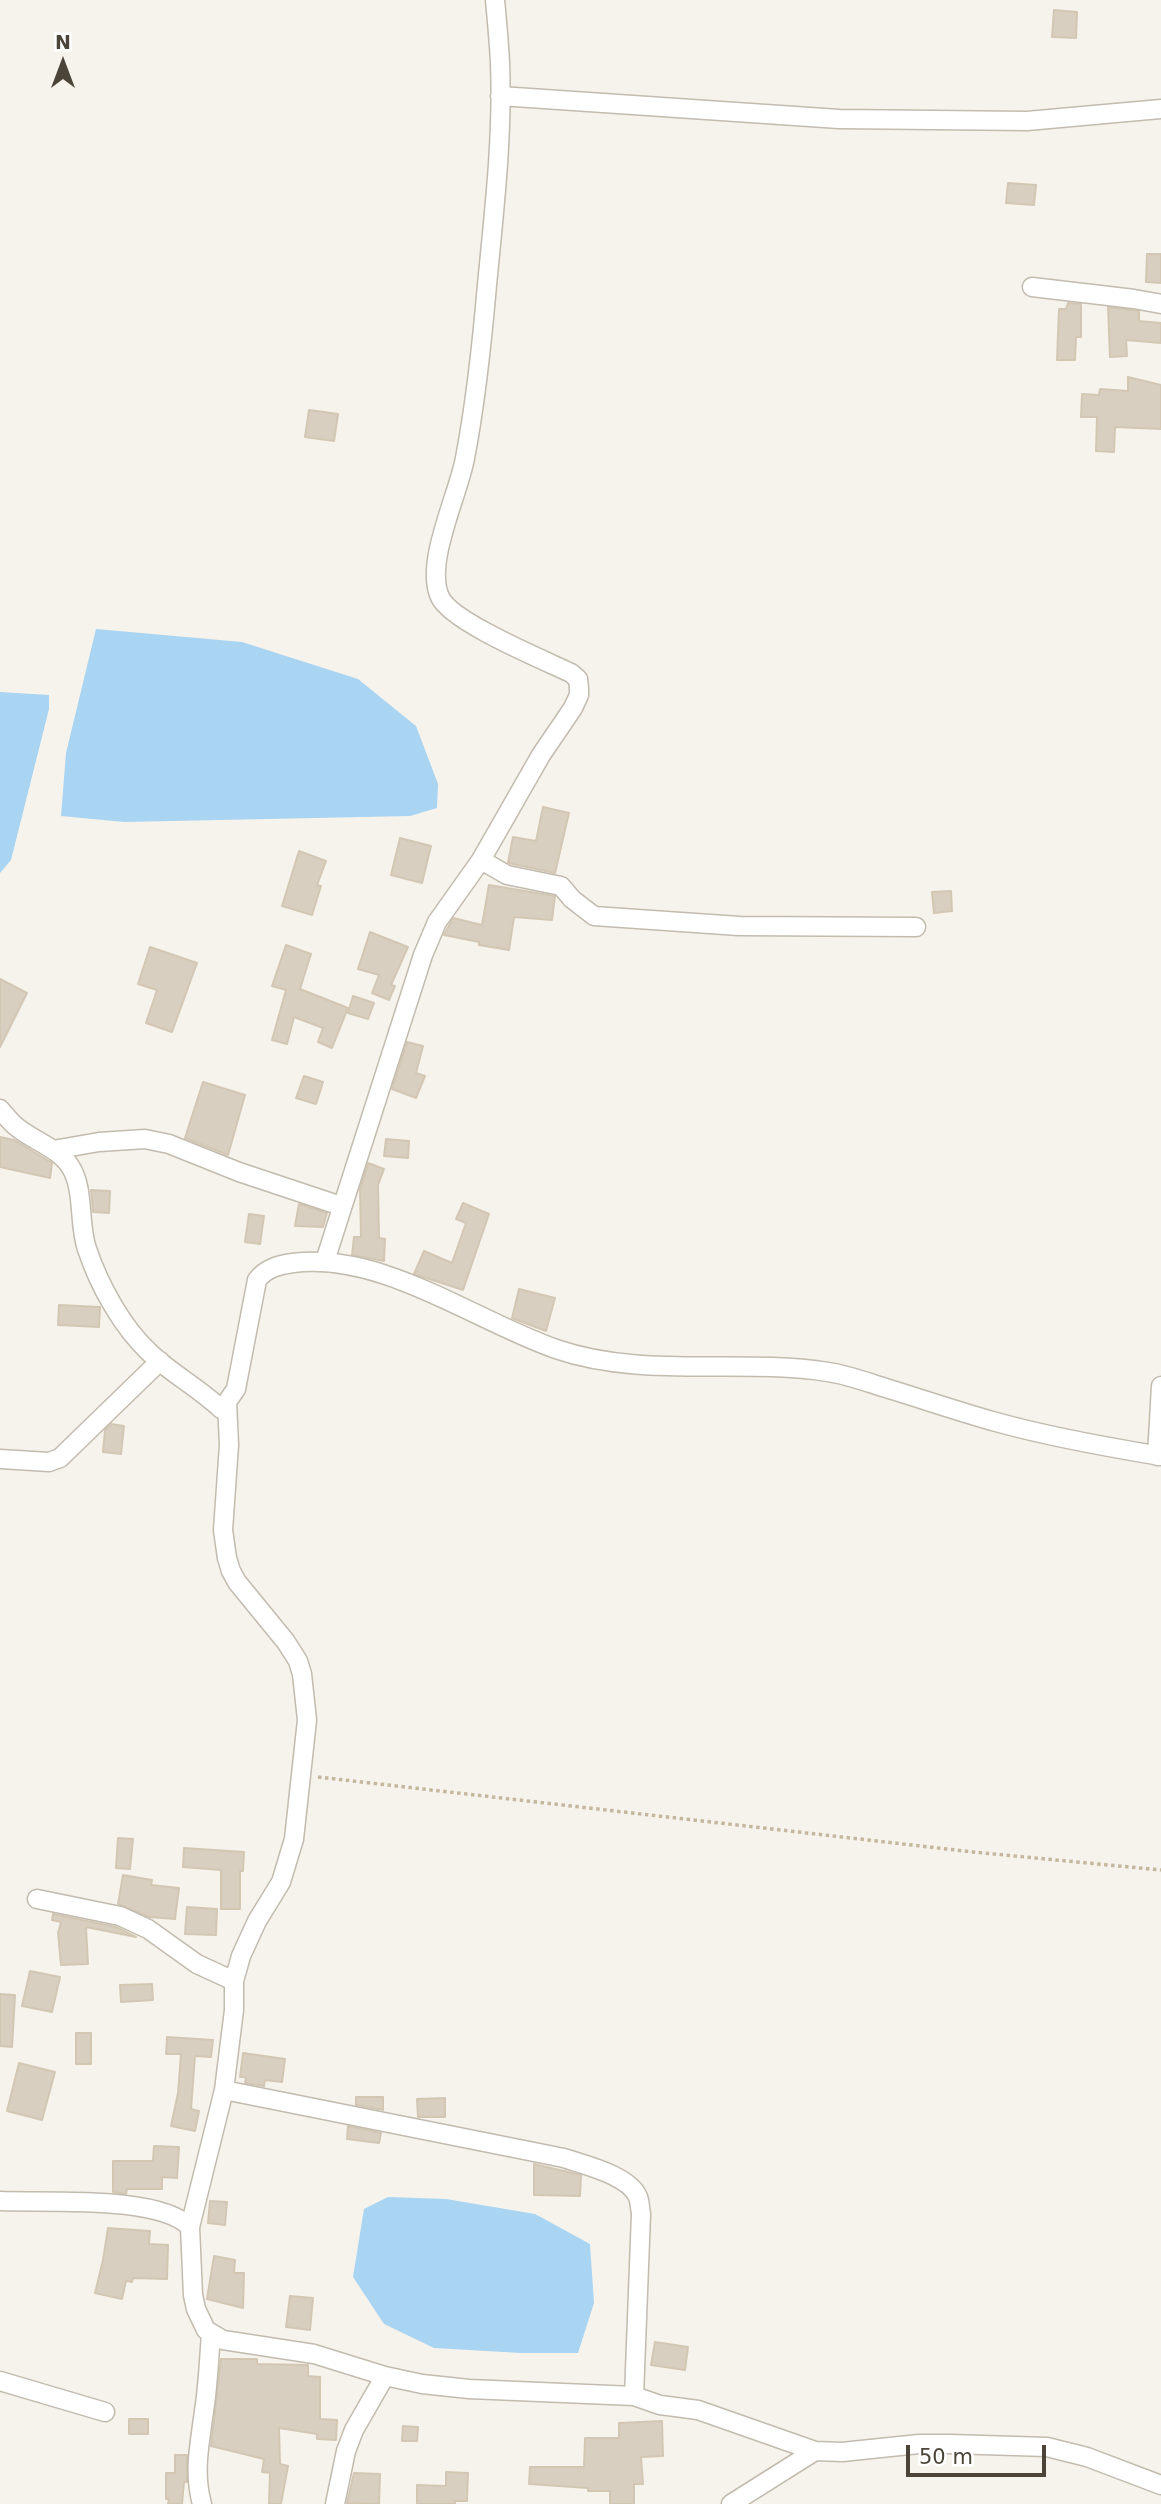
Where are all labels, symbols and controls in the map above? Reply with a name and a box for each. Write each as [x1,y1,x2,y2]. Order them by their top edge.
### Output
north arrow [28,28,98,98]
text: N [55,31,71,53]
scale bar [909,2430,1049,2474]
text: 50 m [919,2445,973,2469]

